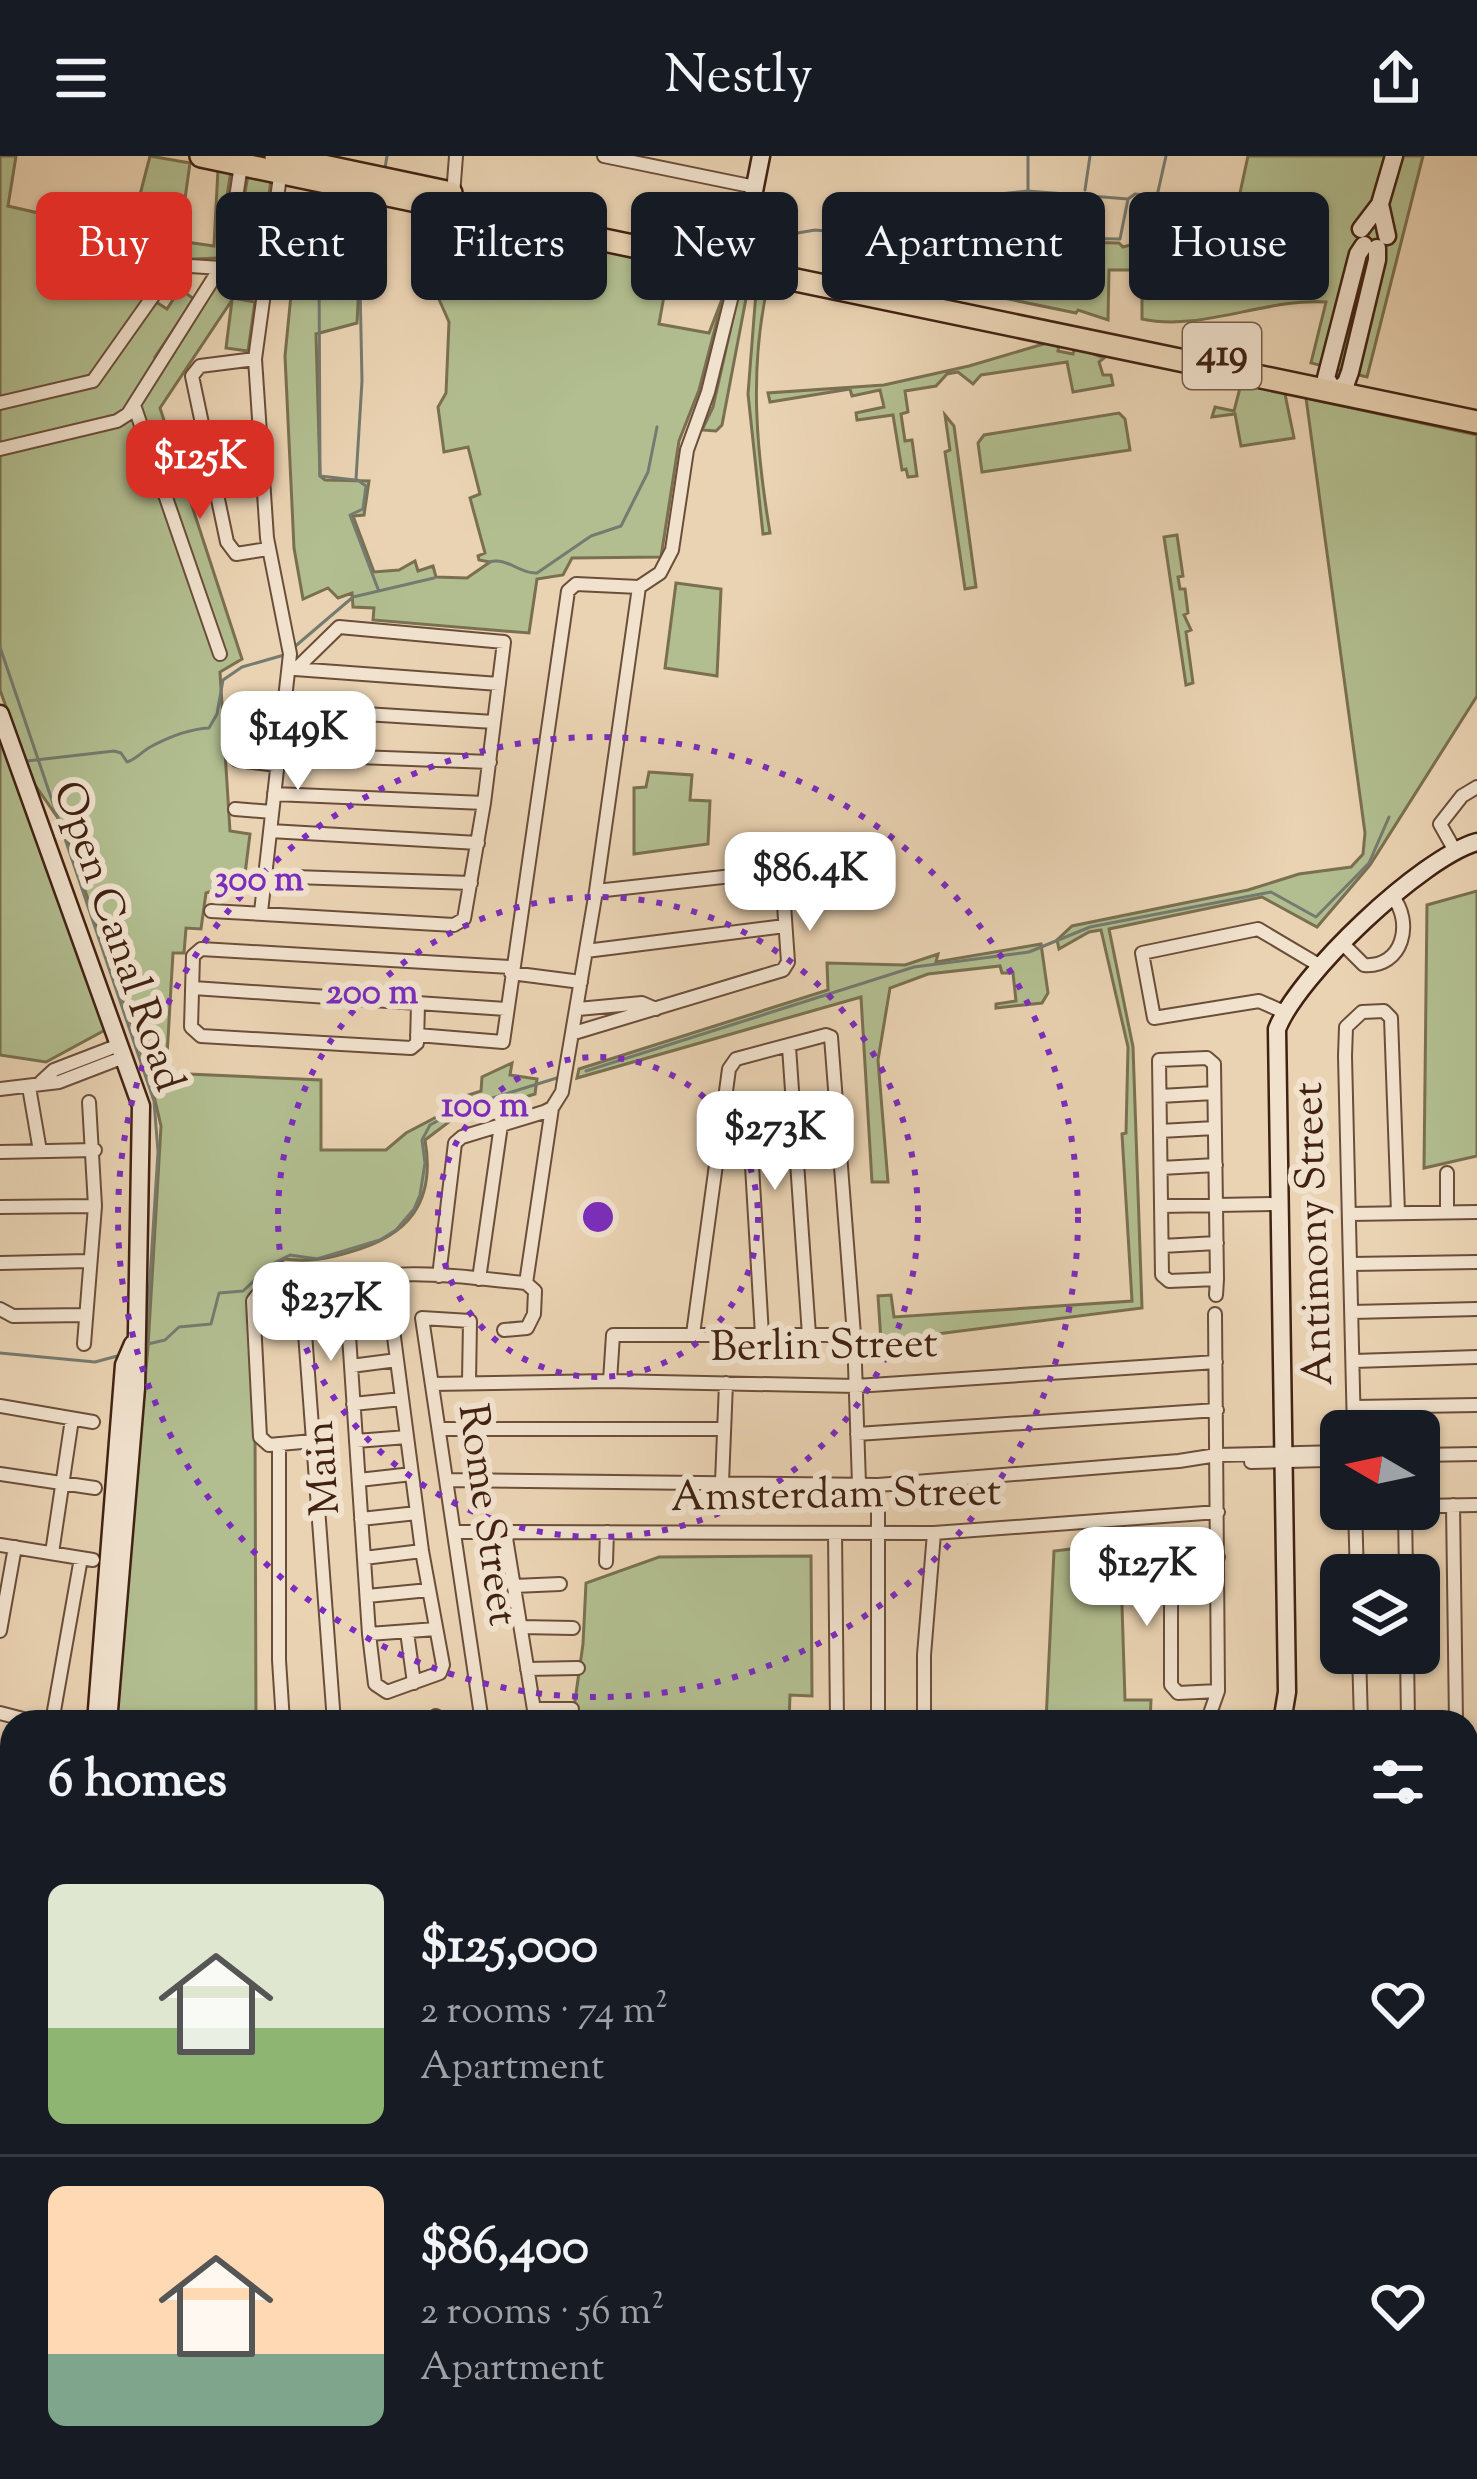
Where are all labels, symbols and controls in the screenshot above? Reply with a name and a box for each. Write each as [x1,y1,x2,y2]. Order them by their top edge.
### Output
text: Nestly [664,39,813,117]
icon: menu [48,45,114,111]
icon: share [1363,45,1429,111]
chip: Buy [36,192,192,300]
chip: Rent [216,192,387,300]
chip: Filters [411,192,607,300]
chip: New [631,192,798,300]
chip: Apartment [822,192,1105,300]
chip: House [1129,192,1329,300]
road number: 419 [1183,323,1261,389]
pin: $125K [116,420,284,522]
text: $125K [153,431,247,487]
pin: $149K [214,691,382,793]
text: $149K [248,702,348,758]
street label: Open Canal Road [35,774,197,1100]
pin: $86.4K [712,832,908,934]
text: $86.4K [752,843,868,899]
text: 300 m [214,855,304,907]
text: 200 m [326,968,418,1020]
text: 100 m [441,1081,529,1133]
street label: Antimony Street [1281,1081,1351,1387]
pin: $273K [691,1091,859,1193]
text: $273K [724,1102,826,1158]
centre of rings [577,1196,619,1238]
pin: $237K [247,1262,415,1364]
text: $237K [280,1273,382,1329]
street label: Berlin Street [710,1316,938,1380]
street label: Rome Street [440,1400,530,1630]
north arrow [1320,1410,1440,1530]
map controls [1320,1410,1440,1674]
street label: Main [292,1419,358,1517]
street label: Amsterdam Street [670,1464,1002,1530]
pin: $127K [1063,1527,1231,1629]
text: $127K [1097,1538,1197,1594]
button: layers [1320,1554,1440,1674]
text: 6 homes [48,1746,227,1819]
icon: filters [1365,1749,1431,1815]
text: $125,000 [420,1912,598,1985]
icon: home [144,1932,288,2076]
icon: heart [1365,1971,1431,2037]
text: 2 rooms · 74 m² [420,1985,668,2041]
text: Apartment [420,2041,604,2097]
text: $86,400 [420,2213,589,2286]
icon: home [144,2234,288,2378]
icon: heart [1365,2273,1431,2339]
text: 2 rooms · 56 m² [420,2286,664,2342]
text: Apartment [420,2342,604,2398]

